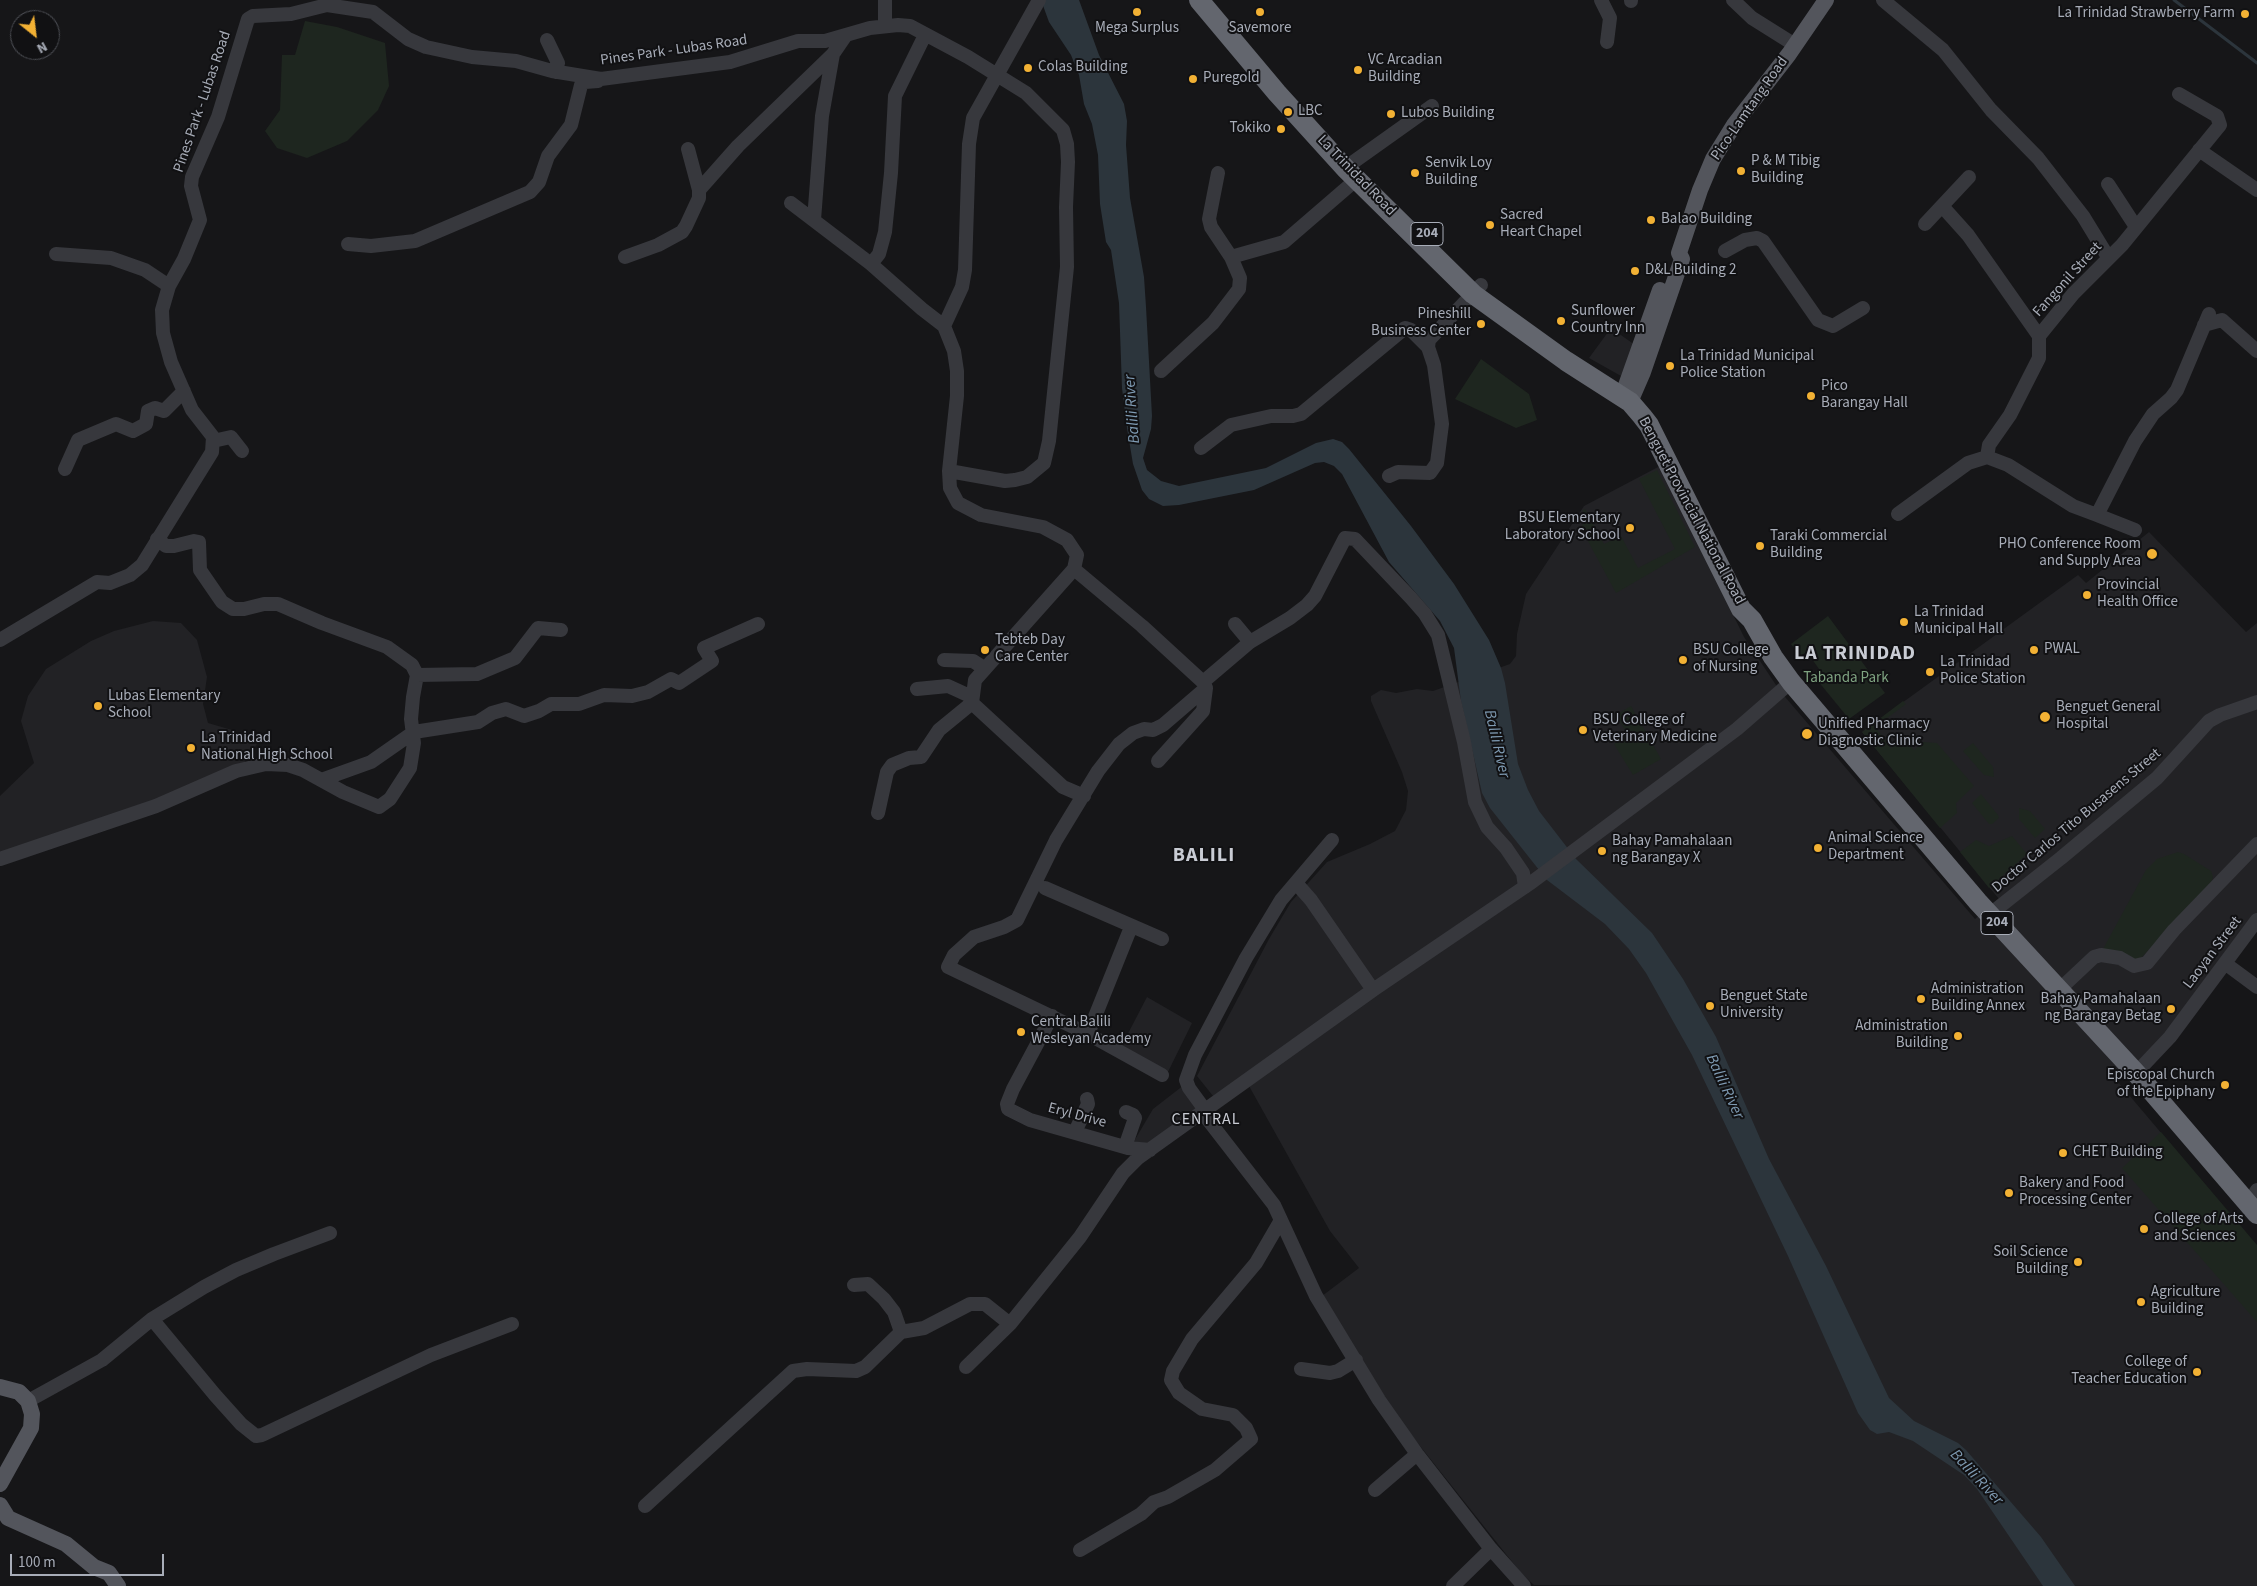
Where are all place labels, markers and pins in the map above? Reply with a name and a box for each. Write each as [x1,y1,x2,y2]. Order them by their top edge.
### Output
place label: La Trinidad Strawberry Farm [2057,5,2235,23]
marker: Mega Surplus [1131,6,1143,18]
marker: Savemore [1254,6,1266,18]
marker: La Trinidad Strawberry Farm [2239,8,2251,20]
place label: Mega Surplus [1095,20,1179,38]
place label: Savemore [1228,20,1292,38]
place label: VC Arcadian Building [1368,52,1442,87]
place label: Colas Building [1038,59,1128,77]
marker: Colas Building [1022,62,1034,74]
marker: VC Arcadian Building [1352,64,1364,76]
place label: Puregold [1203,70,1260,88]
marker: Puregold [1187,73,1199,85]
place label: LBC [1298,103,1323,121]
place label: Lubos Building [1401,105,1494,123]
marker: LBC [1282,106,1294,118]
marker: Lubos Building [1385,108,1397,120]
place label: Tokiko [1229,120,1271,138]
marker: Tokiko [1275,123,1287,135]
place label: P & M Tibig Building [1751,153,1820,188]
place label: Senvik Loy Building [1425,155,1492,190]
marker: P & M Tibig Building [1735,165,1747,177]
marker: Senvik Loy Building [1409,167,1421,179]
place label: Sacred Heart Chapel [1500,207,1582,242]
place label: Balao Building [1661,211,1752,229]
marker: Balao Building [1645,214,1657,226]
marker: Sacred Heart Chapel [1484,219,1496,231]
place label: D&L Building 2 [1645,262,1736,280]
marker: D&L Building 2 [1629,265,1641,277]
place label: Sunflower Country Inn [1571,303,1645,338]
place label: Pineshill Business Center [1371,306,1471,341]
marker: Sunflower Country Inn [1555,315,1567,327]
marker: Pineshill Business Center [1475,318,1487,330]
place label: La Trinidad Municipal Police Station [1680,348,1814,383]
marker: La Trinidad Municipal Police Station [1664,360,1676,372]
place label: Pico Barangay Hall [1821,378,1908,413]
marker: Pico Barangay Hall [1805,390,1817,402]
place label: BSU Elementary Laboratory School [1505,510,1620,545]
marker: BSU Elementary Laboratory School [1624,522,1636,534]
place label: Taraki Commercial Building [1770,528,1887,563]
place label: PHO Conference Room and Supply Area [1998,536,2141,571]
marker: Taraki Commercial Building [1754,540,1766,552]
marker: PHO Conference Room and Supply Area [2145,547,2159,561]
place label: Provincial Health Office [2097,577,2178,612]
marker: Provincial Health Office [2081,589,2093,601]
place label: La Trinidad Municipal Hall [1914,604,2003,639]
marker: La Trinidad Municipal Hall [1898,616,1910,628]
place label: Tebteb Day Care Center [995,632,1068,667]
place label: PWAL [2044,641,2080,659]
place label: BSU College of Nursing [1693,642,1769,677]
marker: Tebteb Day Care Center [979,644,991,656]
marker: PWAL [2028,644,2040,656]
marker: BSU College of Nursing [1677,654,1689,666]
place label: La Trinidad Police Station [1940,654,2026,689]
marker: La Trinidad Police Station [1924,666,1936,678]
place label: Lubas Elementary School [108,688,220,723]
place label: Benguet General Hospital [2056,699,2160,734]
marker: Lubas Elementary School [92,700,104,712]
marker: Benguet General Hospital [2038,710,2052,724]
place label: BSU College of Veterinary Medicine [1593,712,1717,747]
place label: Unified Pharmacy Diagnostic Clinic [1818,716,1930,751]
marker: BSU College of Veterinary Medicine [1577,724,1589,736]
marker: Unified Pharmacy Diagnostic Clinic [1800,727,1814,741]
place label: La Trinidad National High School [201,730,333,765]
marker: La Trinidad National High School [185,742,197,754]
place label: Animal Science Department [1828,830,1923,865]
place label: Bahay Pamahalaan ng Barangay X [1612,833,1732,868]
marker: Animal Science Department [1812,842,1824,854]
marker: Bahay Pamahalaan ng Barangay X [1596,845,1608,857]
place label: Administration Building Annex [1931,981,2025,1016]
place label: Benguet State University [1720,988,1808,1023]
place label: Bahay Pamahalaan ng Barangay Betag [2041,991,2161,1026]
marker: Administration Building Annex [1915,993,1927,1005]
marker: Benguet State University [1704,1000,1716,1012]
marker: Bahay Pamahalaan ng Barangay Betag [2165,1003,2177,1015]
place label: Central Balili Wesleyan Academy [1031,1014,1151,1049]
place label: Administration Building [1855,1018,1948,1053]
marker: Central Balili Wesleyan Academy [1015,1026,1027,1038]
marker: Administration Building [1952,1030,1964,1042]
place label: Episcopal Church of the Epiphany [2107,1067,2215,1102]
marker: Episcopal Church of the Epiphany [2219,1079,2231,1091]
place label: CHET Building [2073,1144,2163,1162]
marker: CHET Building [2057,1147,2069,1159]
place label: Bakery and Food Processing Center [2019,1175,2131,1210]
marker: Bakery and Food Processing Center [2003,1187,2015,1199]
place label: College of Arts and Sciences [2154,1211,2243,1246]
marker: College of Arts and Sciences [2138,1223,2150,1235]
place label: Soil Science Building [1993,1244,2068,1279]
marker: Soil Science Building [2072,1256,2084,1268]
place label: Agriculture Building [2151,1284,2220,1319]
marker: Agriculture Building [2135,1296,2147,1308]
place label: College of Teacher Education [2071,1354,2187,1389]
marker: College of Teacher Education [2191,1366,2203,1378]

